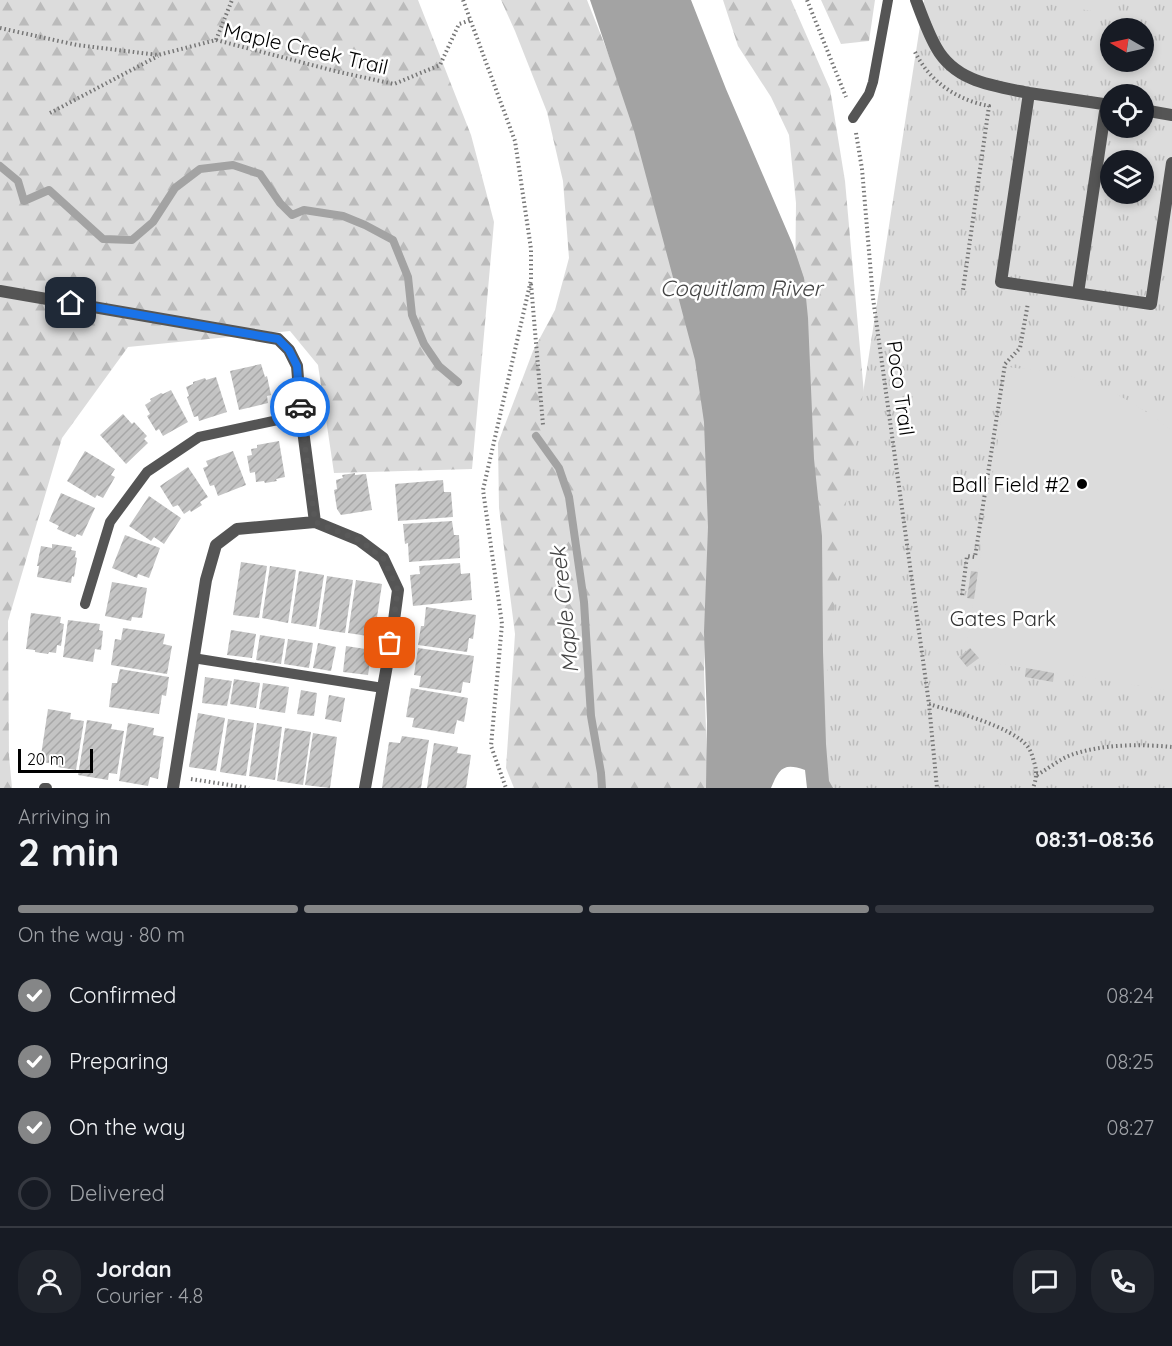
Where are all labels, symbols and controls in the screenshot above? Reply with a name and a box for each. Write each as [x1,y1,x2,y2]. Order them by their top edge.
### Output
street label: Maple Creek Trail [221,16,391,80]
north arrow [1100,18,1154,72]
map controls [1100,18,1154,204]
button: locate [1100,84,1154,138]
button: layers [1100,150,1154,204]
water label: Coquitlam River [660,274,825,302]
pin [45,277,96,328]
icon: home [54,286,87,319]
street label: Poco Trail [881,339,921,437]
courier [270,377,330,437]
icon: car [284,391,317,424]
place label: Ball Field #2 [952,471,1070,497]
marker: Ball Field #2 [1075,477,1089,491]
water label: Maple Creek [543,543,585,675]
park label: Gates Park [950,605,1056,631]
pin [364,617,415,668]
icon: bag [373,626,406,659]
scale bar [18,746,93,774]
text: 20 m [27,749,64,769]
text: Arriving in [18,804,111,829]
text: 08:31–08:36 [1035,825,1154,853]
text: 2 min [18,827,120,876]
text: On the way · 80 m [18,922,185,947]
icon: check [18,979,51,1012]
text: Confirmed [69,981,176,1009]
text: 08:24 [1106,983,1154,1008]
icon: check [18,1045,51,1078]
text: Preparing [69,1047,169,1075]
text: 08:25 [1106,1049,1154,1074]
icon: check [18,1111,51,1144]
text: On the way [69,1113,185,1141]
text: 08:27 [1107,1115,1154,1140]
text: Delivered [69,1179,165,1207]
button: person [18,1250,81,1313]
button: chat [1013,1250,1076,1313]
button: phone [1091,1250,1154,1313]
text: Jordan [96,1255,172,1283]
text: Courier · 4.8 [96,1283,203,1308]

